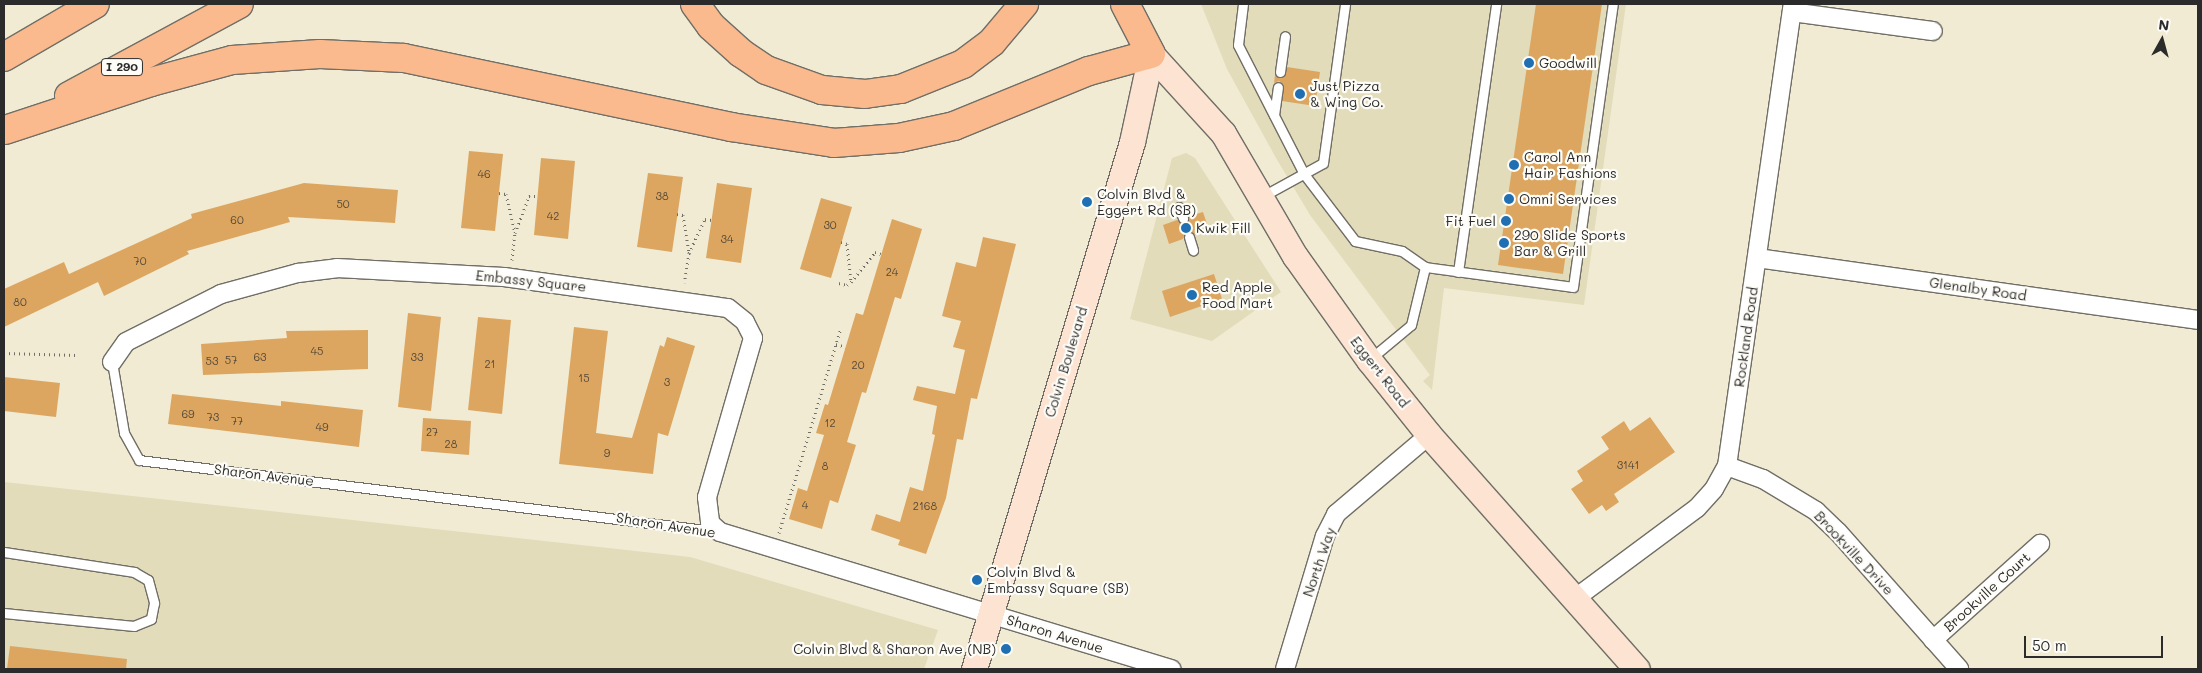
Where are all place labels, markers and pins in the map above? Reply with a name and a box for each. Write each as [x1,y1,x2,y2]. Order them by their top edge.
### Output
place label: Goodwill [1539,55,1597,71]
marker: Goodwill [1523,57,1535,69]
place label: Just Pizza & Wing Co. [1310,78,1384,110]
marker: Just Pizza & Wing Co. [1294,88,1306,100]
place label: Carol Ann Hair Fashions [1524,149,1617,182]
marker: Carol Ann Hair Fashions [1508,159,1520,171]
place label: Colvin Blvd & Eggert Rd (SB) [1097,186,1196,218]
place label: Omni Services [1519,191,1617,207]
marker: Omni Services [1503,193,1515,205]
marker: Colvin Blvd & Eggert Rd (SB) [1081,196,1093,208]
place label: Fit Fuel [1446,213,1496,229]
marker: Fit Fuel [1500,215,1512,227]
place label: Kwik Fill [1196,220,1251,236]
marker: Kwik Fill [1180,222,1192,234]
place label: 290 Slide Sports Bar & Grill [1514,227,1626,260]
marker: 290 Slide Sports Bar & Grill [1498,237,1510,249]
place label: Red Apple Food Mart [1202,279,1273,312]
marker: Red Apple Food Mart [1186,289,1198,301]
place label: Colvin Blvd & Embassy Square (SB) [987,564,1129,596]
marker: Colvin Blvd & Embassy Square (SB) [971,574,983,586]
place label: Colvin Blvd & Sharon Ave (NB) [793,641,996,657]
marker: Colvin Blvd & Sharon Ave (NB) [1000,643,1012,655]

